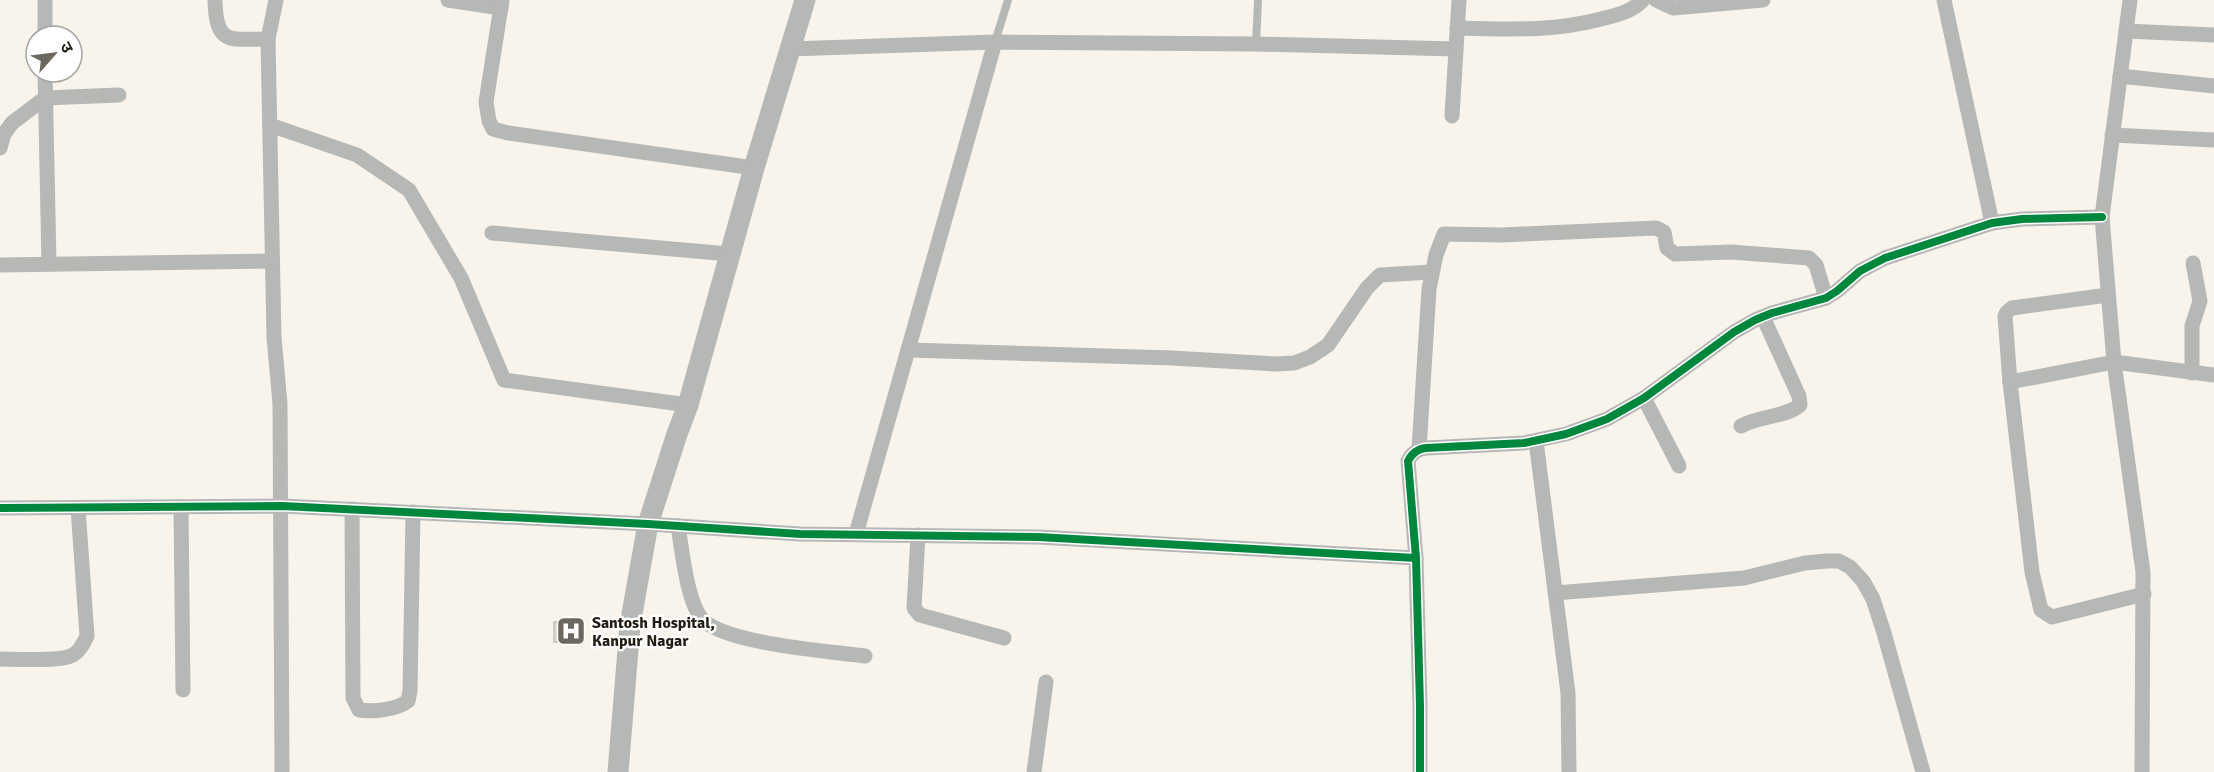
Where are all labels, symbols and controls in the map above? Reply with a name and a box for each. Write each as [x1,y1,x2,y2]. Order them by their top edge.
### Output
north arrow [24,24,84,84]
text: उ [55,39,78,57]
place label: Santosh Hospital, Kanpur Nagar [592,613,715,651]
hospital icon: Santosh Hospital, Kanpur Nagar [555,615,587,647]

